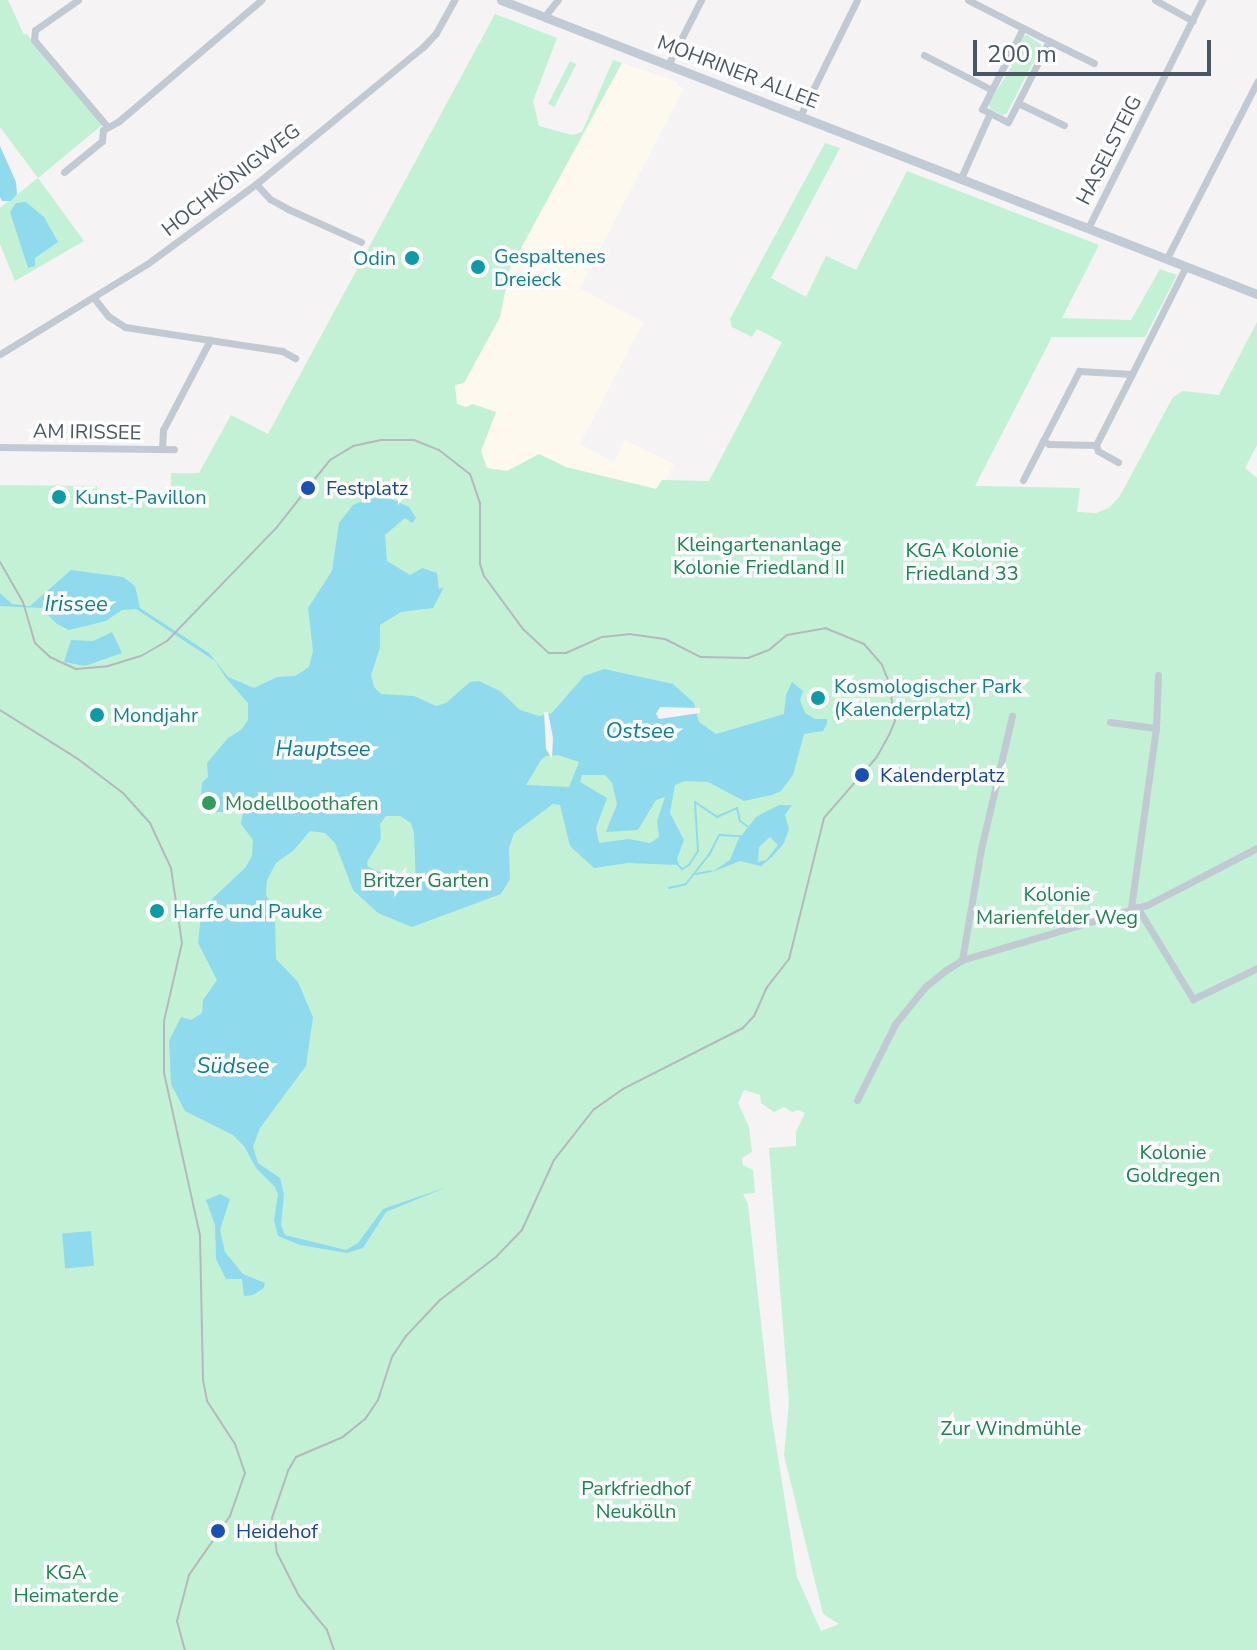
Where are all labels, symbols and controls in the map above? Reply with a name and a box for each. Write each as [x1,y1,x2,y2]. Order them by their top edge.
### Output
scale bar [977,24,1215,74]
street label: MOHRINER ALLEE [654,30,822,114]
text: 200 m [987,38,1057,70]
street label: HASELSTEIG [1071,91,1147,209]
street label: HOCHKÖNIGWEG [157,119,305,241]
place label: Gespaltenes Dreieck [494,244,606,291]
place label: Odin [353,246,396,270]
marker: Odin [403,249,421,267]
marker: Gespaltenes Dreieck [469,258,487,276]
street label: AM IRISSEE [33,419,141,445]
place label: Festplatz [326,476,408,500]
marker: Festplatz [297,477,319,499]
place label: Kunst-Pavillon [75,485,207,509]
marker: Kunst-Pavillon [50,488,68,506]
park label: Kleingartenanlage Kolonie Friedland II [673,532,845,579]
park label: KGA Kolonie Friedland 33 [905,539,1019,586]
water label: Irissee [44,592,108,618]
place label: Kosmologischer Park (Kalenderplatz) [834,674,1022,721]
marker: Kosmologischer Park (Kalenderplatz) [809,689,827,707]
place label: Mondjahr [113,703,198,727]
marker: Mondjahr [88,706,106,724]
water label: Ostsee [605,719,675,745]
water label: Hauptsee [275,737,371,763]
place label: Kalenderplatz [880,763,1005,787]
marker: Kalenderplatz [851,764,873,786]
place label: Modellboothafen [225,791,378,815]
marker: Modellboothafen [200,794,218,812]
park label: Britzer Garten [363,868,489,892]
park label: Kolonie Marienfelder Weg [976,882,1138,929]
place label: Harfe und Pauke [173,899,322,923]
marker: Harfe und Pauke [148,902,166,920]
water label: Südsee [197,1054,269,1080]
park label: Kolonie Goldregen [1126,1141,1220,1188]
park label: Zur Windmühle [941,1416,1081,1440]
park label: Parkfriedhof Neukölln [581,1477,691,1524]
place label: Heidehof [236,1519,318,1543]
marker: Heidehof [207,1520,229,1542]
park label: KGA Heimaterde [13,1560,119,1607]

